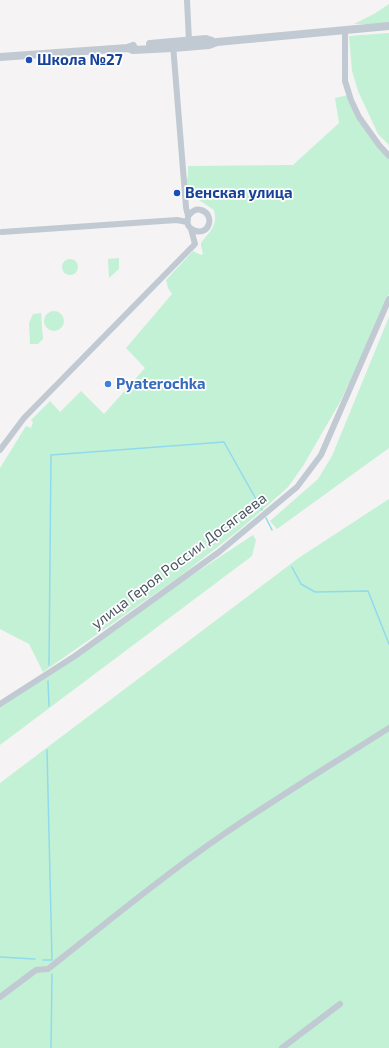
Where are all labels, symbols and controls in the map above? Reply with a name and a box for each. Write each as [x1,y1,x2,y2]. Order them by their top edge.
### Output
place label: Школа №27 [37,51,123,69]
marker: Школа №27 [24,55,34,65]
place label: Венская улица [185,184,293,202]
marker: Венская улица [172,188,182,198]
place label: Pyaterochka [116,375,206,393]
marker: Pyaterochka [103,379,113,389]
street label: улица Героя России Досягаева [88,489,270,633]

